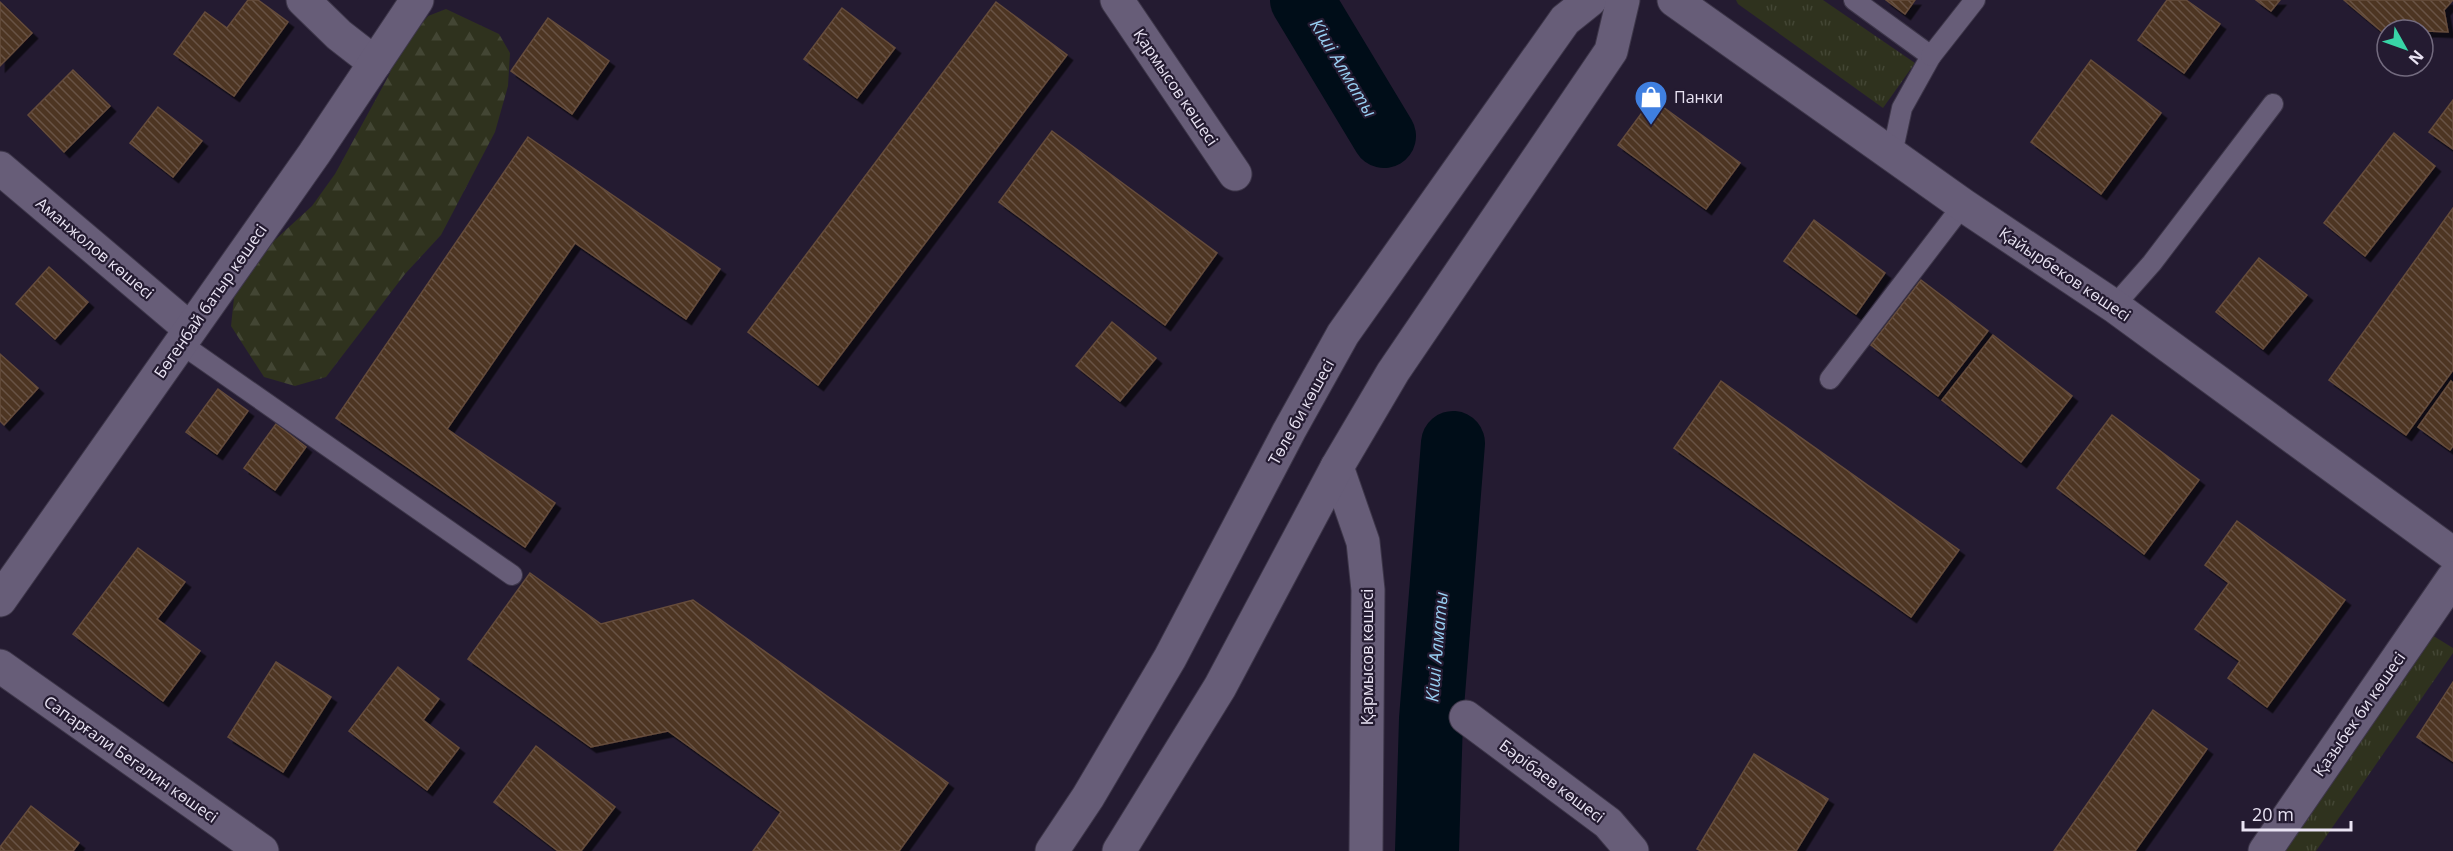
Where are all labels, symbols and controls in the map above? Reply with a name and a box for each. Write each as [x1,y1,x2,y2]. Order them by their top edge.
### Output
water label: Кіші Алматы [1305,14,1383,121]
north arrow [2375,18,2435,78]
street label: Қармысов көшесі [1129,24,1223,150]
text: N [2404,46,2429,70]
shop icon: Панки [1633,79,1669,126]
place label: Панки [1674,86,1723,108]
street label: Аманжолов көшесі [32,192,158,304]
street label: Бөгенбай батыр көшесі [148,220,272,382]
street label: Қайырбеков көшесі [1995,222,2135,326]
street label: Төле би көшесі [1263,355,1339,469]
street label: Қармысов көшесі [1356,589,1378,725]
water label: Кіші Алматы [1419,591,1453,703]
street label: Қазыбек би көшесі [2308,647,2410,781]
street label: Сапарғали Бегалин көшесі [40,690,222,828]
street label: Бәрібаев көшесі [1495,734,1609,828]
scale bar [2243,794,2351,832]
text: 20 m [2252,802,2294,826]

